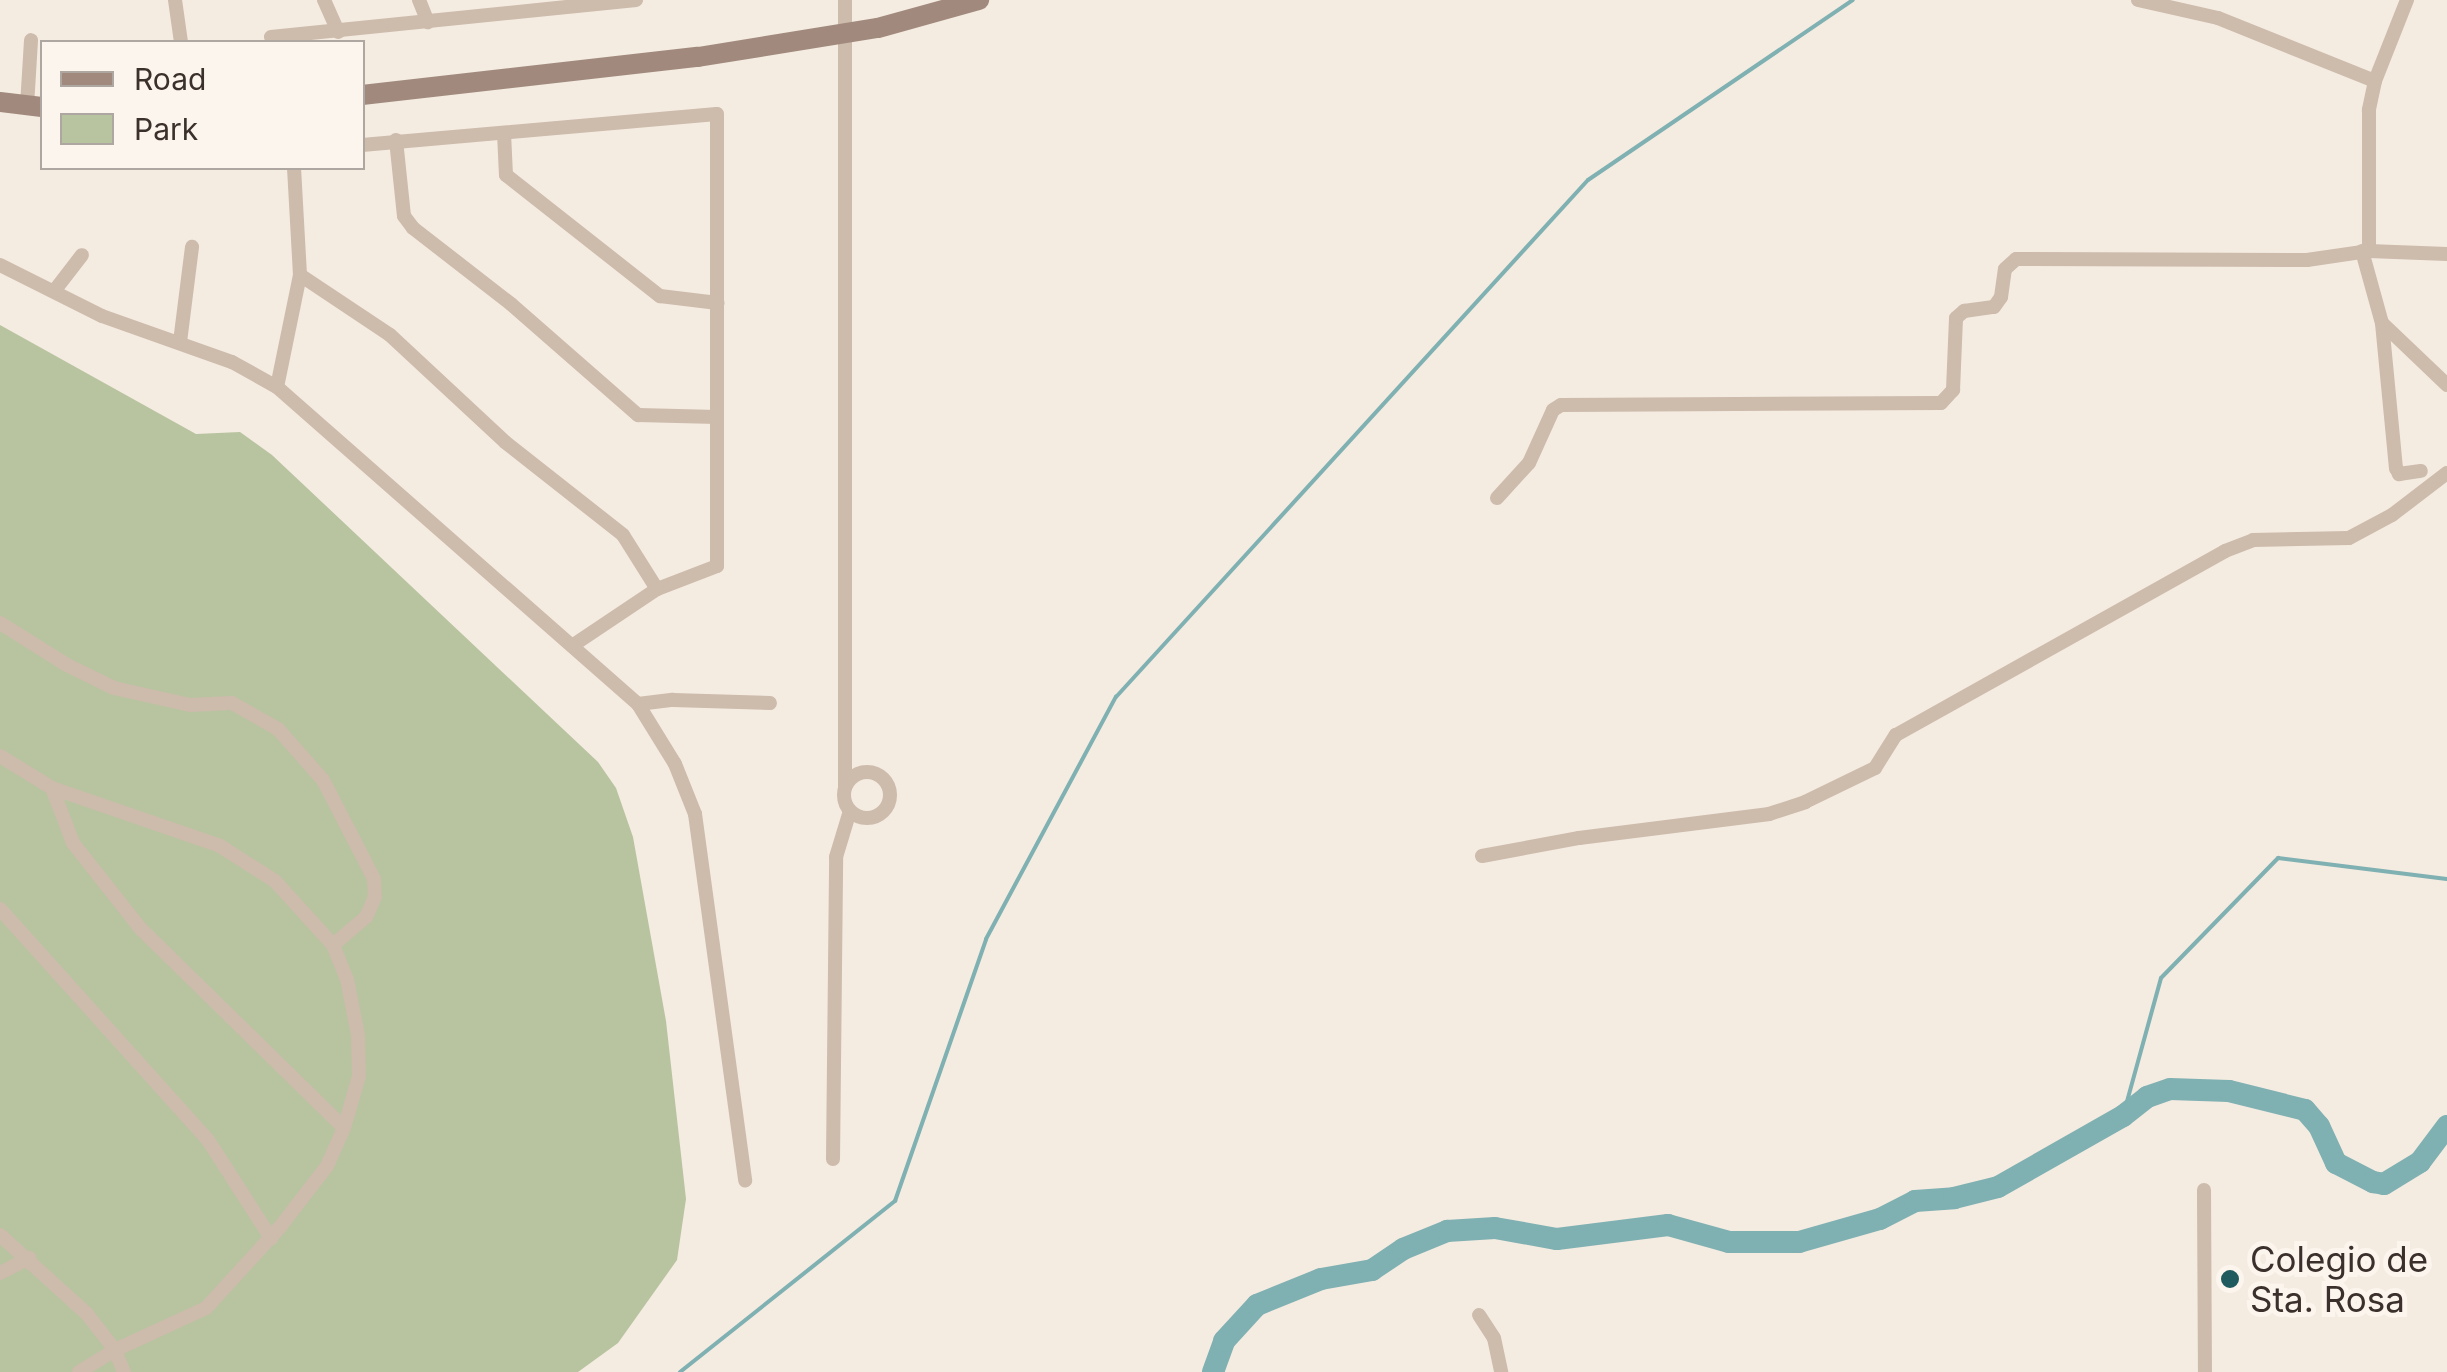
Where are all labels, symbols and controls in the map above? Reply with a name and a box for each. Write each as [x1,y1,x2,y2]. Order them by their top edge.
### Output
legend [40,40,365,170]
text: Road [134,61,206,97]
text: Park [134,111,198,147]
place label: Colegio de Sta. Rosa [2250,1238,2428,1320]
marker: Colegio de Sta. Rosa [2219,1268,2241,1290]

